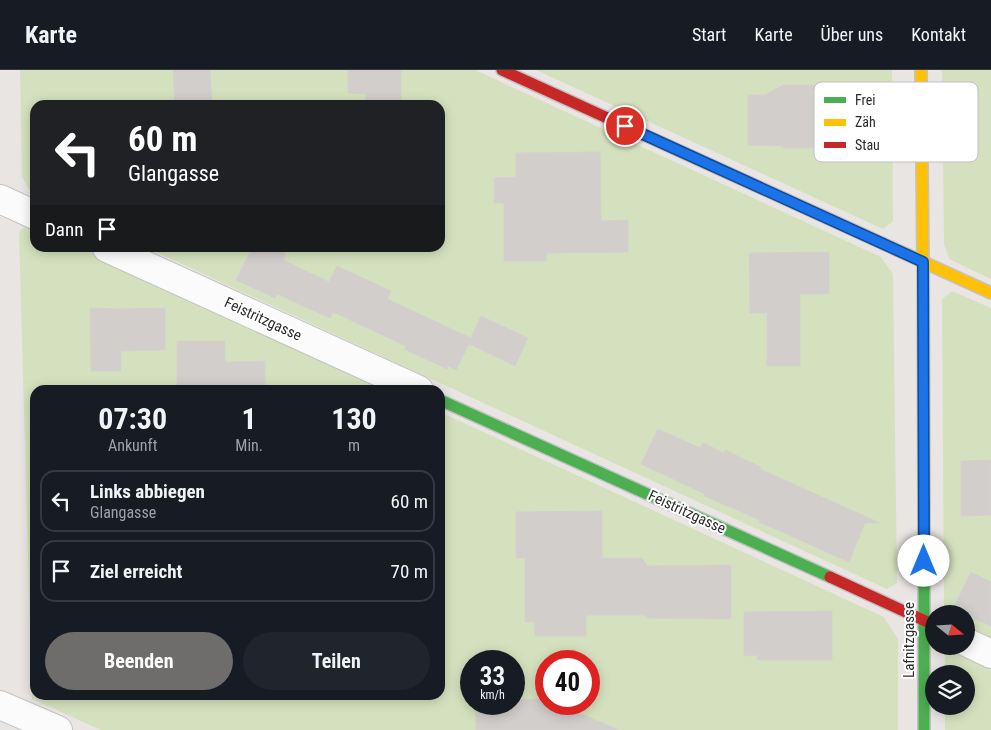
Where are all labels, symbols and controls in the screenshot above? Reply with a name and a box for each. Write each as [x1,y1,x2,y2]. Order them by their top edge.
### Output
text: Karte [25,21,77,49]
text: Start [692,24,726,45]
text: Karte [754,24,793,45]
text: Über uns [821,24,883,45]
text: Kontakt [911,24,966,45]
legend [814,82,978,162]
text: Frei [855,92,875,108]
pin [604,105,646,147]
icon: arrive [611,112,639,140]
text: Zäh [855,114,876,130]
text: 60 m [128,119,197,160]
icon: left [45,120,110,185]
text: Stau [855,137,880,153]
text: Glangasse [128,161,219,186]
icon: arrive [93,215,121,243]
text: Dann [45,218,83,241]
street label: Feistritzgasse [222,293,304,345]
text: 07:30 [98,401,167,436]
text: 1 [242,401,257,436]
text: 130 [331,401,377,436]
text: Ankunft [108,436,157,455]
text: Min. [235,436,263,455]
text: m [348,436,360,455]
text: Links abbiegen [90,480,205,503]
street label: Feistritzgasse [646,486,728,538]
icon: left [47,487,75,515]
text: 60 m [391,490,428,513]
text: Glangasse [90,503,156,522]
position arrow [897,534,949,586]
icon: arrive [47,557,75,585]
text: Ziel erreicht [90,560,182,583]
text: 70 m [391,560,428,583]
street label: Lafnitzgasse [900,602,918,678]
north arrow [925,605,975,655]
map controls [925,605,975,715]
button: Beenden [45,632,233,690]
button: Teilen [243,632,430,690]
speed limit sign: 40 [535,650,600,715]
text: 33 [480,662,505,691]
button: layers [925,665,975,715]
text: km/h [480,688,505,702]

